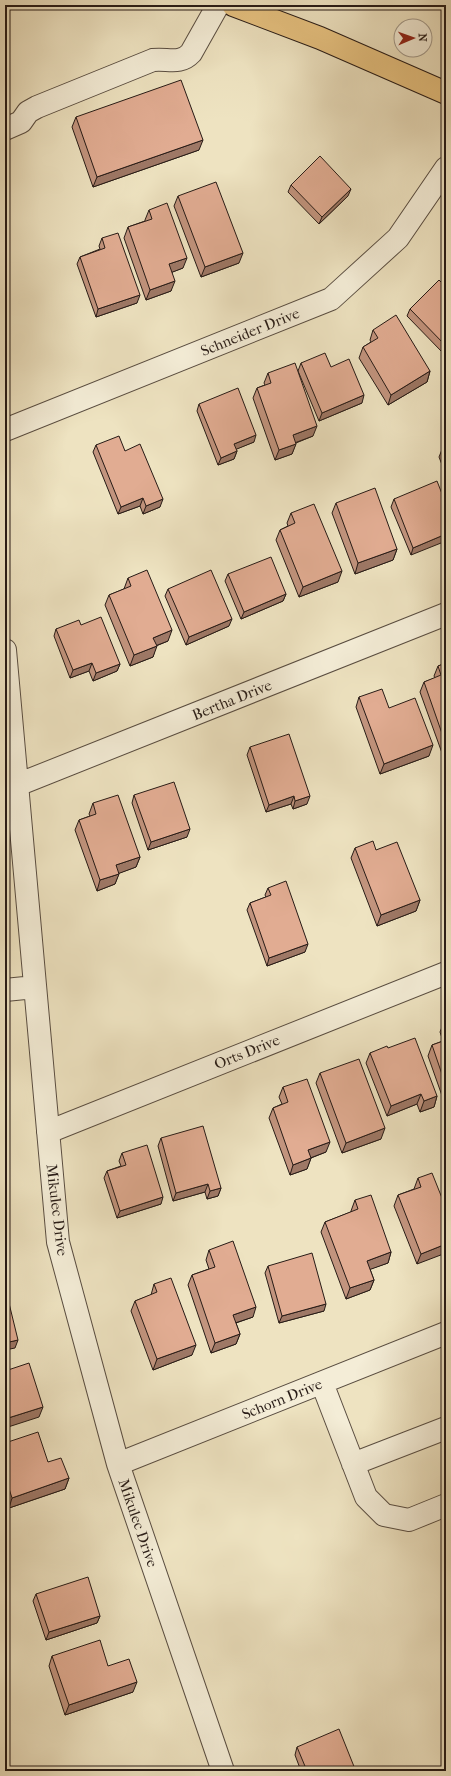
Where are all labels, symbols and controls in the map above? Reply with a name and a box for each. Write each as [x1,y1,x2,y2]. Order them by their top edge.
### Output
north arrow [393,18,433,58]
text: N [416,33,429,43]
street label: Schneider Drive [198,304,303,360]
street label: Bertha Drive [190,676,275,724]
street label: Orts Drive [212,1030,283,1073]
street label: Mikulec Drive [42,1163,72,1257]
street label: Schorn Drive [239,1375,325,1423]
street label: Mikulec Drive [114,1476,162,1570]

